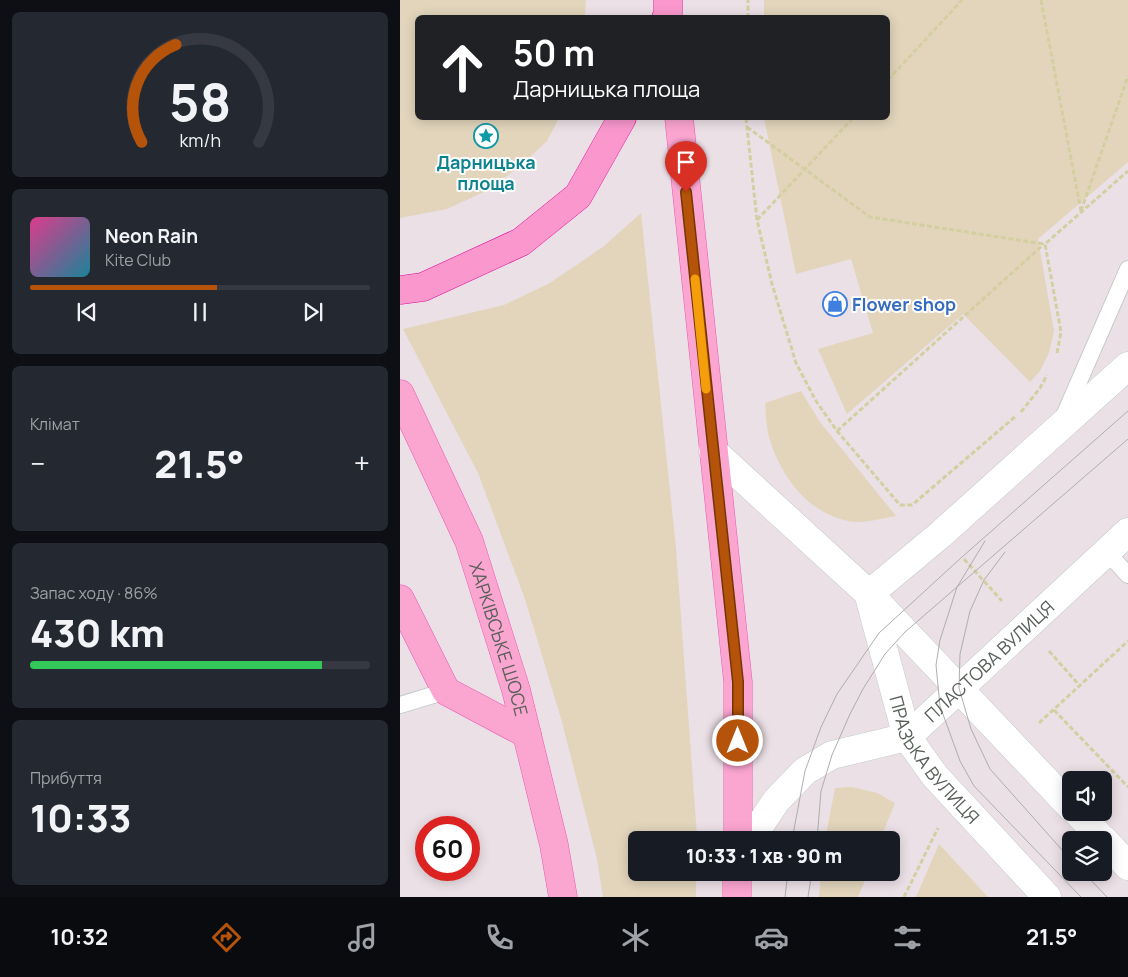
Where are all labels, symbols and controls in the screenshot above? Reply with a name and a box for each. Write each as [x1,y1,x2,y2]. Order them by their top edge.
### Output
text: 50 m [513,29,595,77]
icon: ahead [430,35,495,100]
text: 58 [169,66,231,137]
text: Дарницька площа [513,74,700,104]
place icon: Дарницька площа [473,123,499,149]
text: km/h [179,128,221,152]
pin [665,141,707,192]
icon: arrive [672,148,700,176]
place label: Дарницька площа [436,150,536,195]
text: Neon Rain [105,223,198,249]
text: Kite Club [105,249,171,271]
shop icon: Flower shop [822,291,848,317]
place label: Flower shop [852,292,956,316]
icon: previous [73,298,101,326]
icon: pause [186,298,214,326]
icon: next [299,298,327,326]
text: Клімат [30,413,80,435]
text: 21.5° [154,437,245,489]
text: − [30,444,45,482]
text: + [354,444,370,482]
street label: ХАРКІВСЬКЕ ШОСЕ [464,559,534,719]
text: Запас ходу · 86% [30,582,158,604]
street label: ПЛАСТОВА ВУЛИЦЯ [919,595,1059,727]
text: 430 km [30,606,165,658]
street label: ПРАЗЬКА ВУЛИЦЯ [884,693,985,829]
position arrow [711,714,763,766]
text: Прибуття [30,767,102,789]
map controls [1062,771,1112,881]
button: sound [1062,771,1112,821]
text: 10:33 [30,791,131,843]
speed limit sign: 60 [415,816,480,881]
button: layers [1062,831,1112,881]
text: 10:33 · 1 хв · 90 m [686,843,842,869]
icon: directions [209,920,244,955]
icon: music [345,920,380,955]
icon: phone [482,920,517,955]
icon: climate [618,920,653,955]
icon: car [754,920,789,955]
icon: filters [890,920,925,955]
text: 10:32 [51,922,108,952]
text: 21.5° [1026,922,1077,952]

